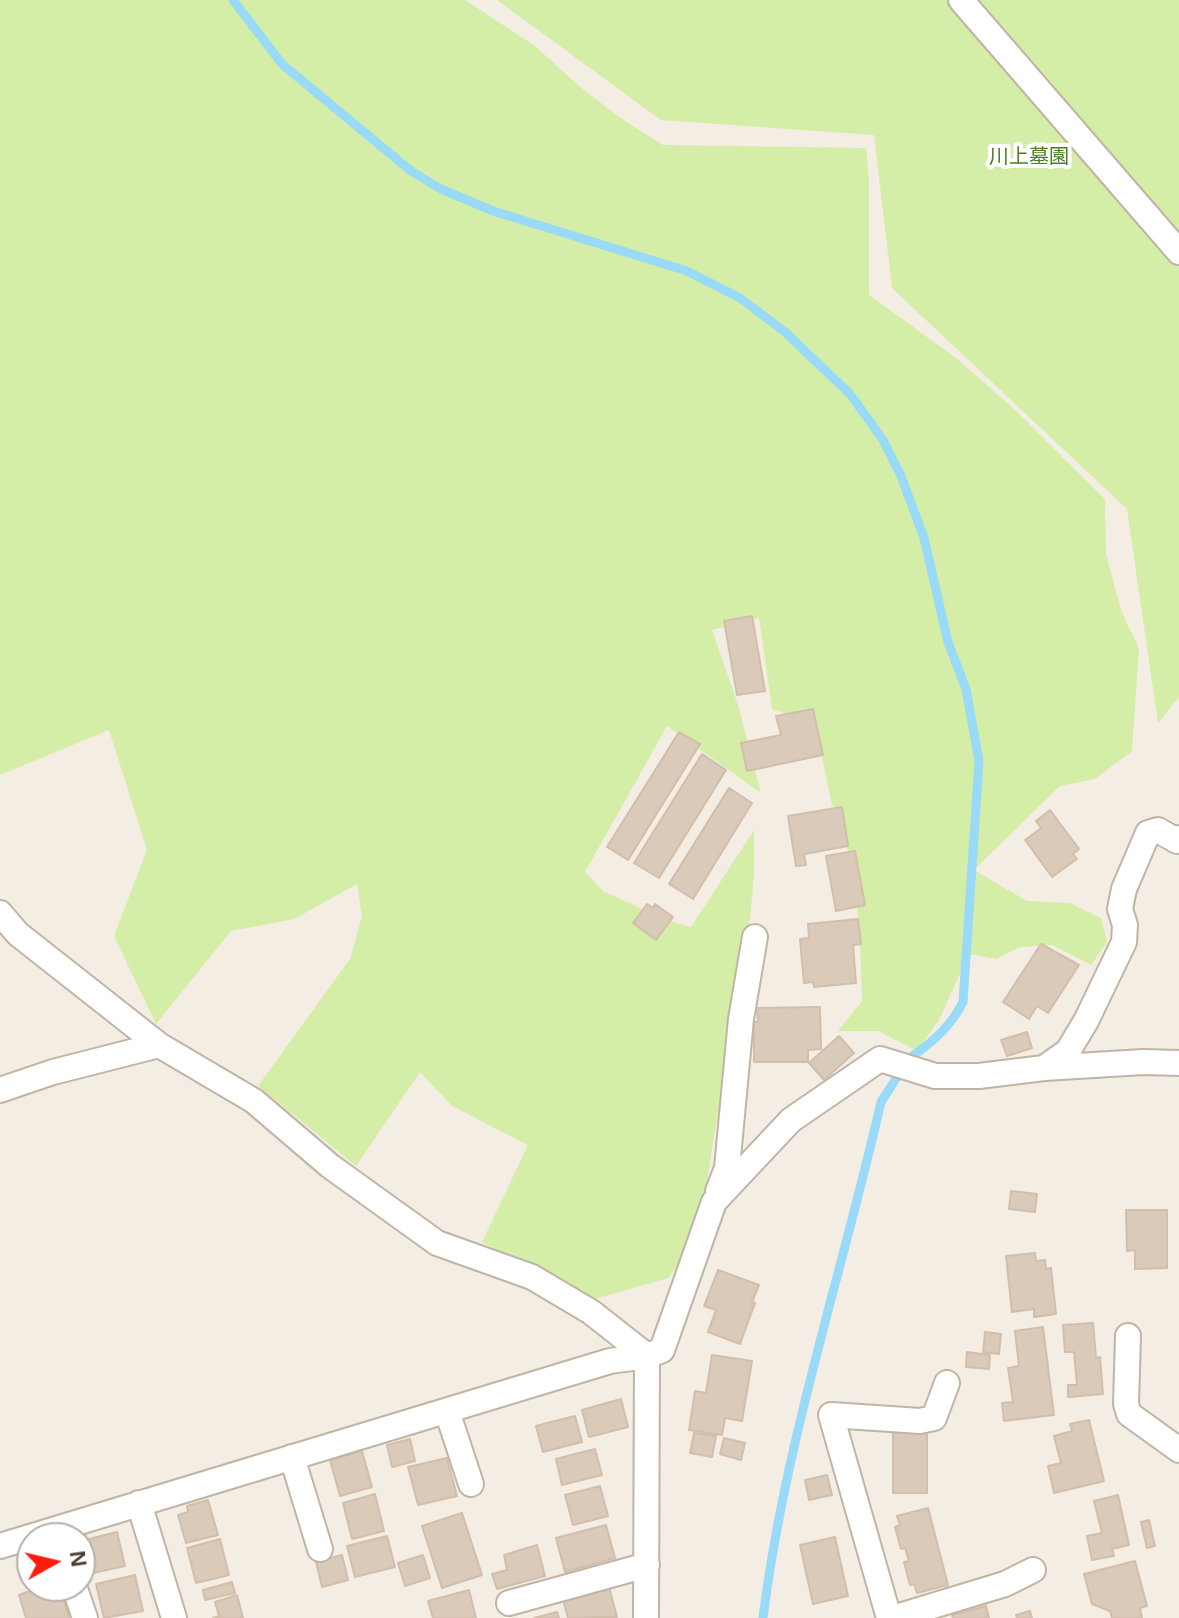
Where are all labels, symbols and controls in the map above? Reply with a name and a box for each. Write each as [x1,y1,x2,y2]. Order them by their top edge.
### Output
park label: 川上墓園 [989,145,1069,169]
north arrow [16,1522,96,1602]
text: N [65,1549,92,1568]

